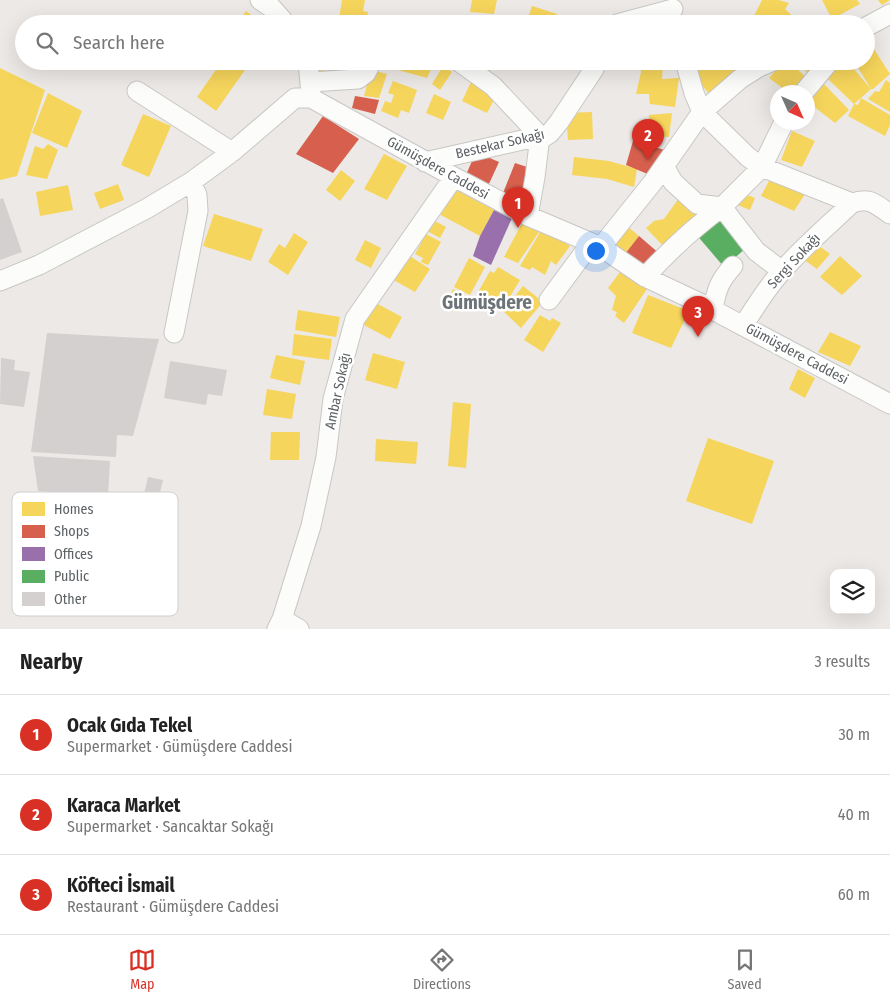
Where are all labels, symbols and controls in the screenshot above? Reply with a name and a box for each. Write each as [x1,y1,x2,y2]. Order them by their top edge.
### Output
search box [15,15,875,70]
icon: search [33,29,61,57]
text: Search here [73,31,165,54]
north arrow [770,85,815,130]
pin: 2 [632,119,664,160]
street label: Bestekar Sokağı [454,126,546,162]
street label: Gümüşdere Caddesi [384,133,492,203]
pin: 1 [502,187,534,228]
street label: Sergi Sokağı [764,230,824,292]
your location [583,238,609,264]
district label: Gümüşdere [442,291,532,314]
pin: 3 [682,296,714,337]
street label: Gümüşdere Caddesi [743,320,851,388]
street label: Ambar Sokağı [322,351,354,431]
legend [12,492,178,616]
text: Homes [54,501,94,518]
text: Shops [54,523,89,540]
text: Offices [54,546,93,563]
text: Public [54,568,89,585]
map controls [830,569,875,614]
button: layers [830,569,875,614]
text: Other [54,591,87,608]
text: Nearby [20,649,82,675]
text: 3 results [814,652,870,671]
text: Ocak Gıda Tekel [67,714,192,737]
text: 1 [33,725,39,744]
text: 30 m [838,725,870,744]
text: Supermarket · Gümüşdere Caddesi [67,737,292,756]
text: Karaca Market [67,794,180,817]
text: 2 [32,805,40,824]
text: 40 m [838,805,870,824]
text: Supermarket · Sancaktar Sokağı [67,817,274,836]
text: Köfteci İsmail [67,874,175,897]
text: 3 [32,885,40,904]
text: 60 m [838,885,870,904]
text: Restaurant · Gümüşdere Caddesi [67,897,279,916]
tab: Map [128,946,156,993]
tab: Directions [413,946,471,993]
tab: Saved [727,946,762,993]

